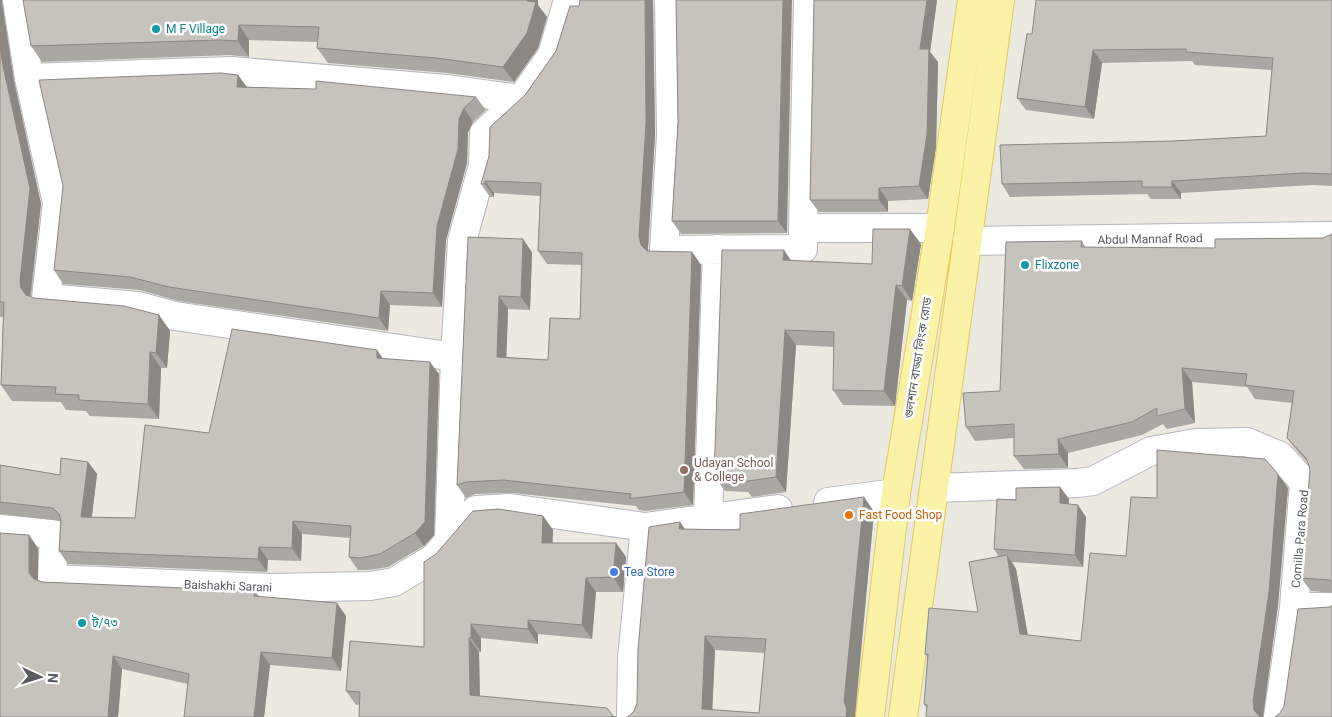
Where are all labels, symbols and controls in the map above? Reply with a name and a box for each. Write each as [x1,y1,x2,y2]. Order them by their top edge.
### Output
place label: M F Village [166,22,225,36]
marker: M F Village [150,23,162,35]
street label: Abdul Mannaf Road [1097,231,1203,247]
place label: Flixzone [1035,258,1079,272]
marker: Flixzone [1019,259,1031,271]
street label: গুলশান বাড্ডা লিংক রোড [901,296,935,420]
place label: Udayan School & College [694,456,773,484]
marker: Udayan School & College [678,464,690,476]
street label: Comilla Para Road [1289,489,1311,589]
place label: Fast Food Shop [859,508,943,522]
marker: Fast Food Shop [843,509,855,521]
place label: Tea Store [624,565,675,579]
marker: Tea Store [608,566,620,578]
street label: Baishakhi Sarani [184,577,272,595]
place label: ট/৭৩ [91,615,118,630]
marker: ট/৭৩ [76,617,88,629]
north arrow [15,652,65,702]
text: N [45,672,61,683]

